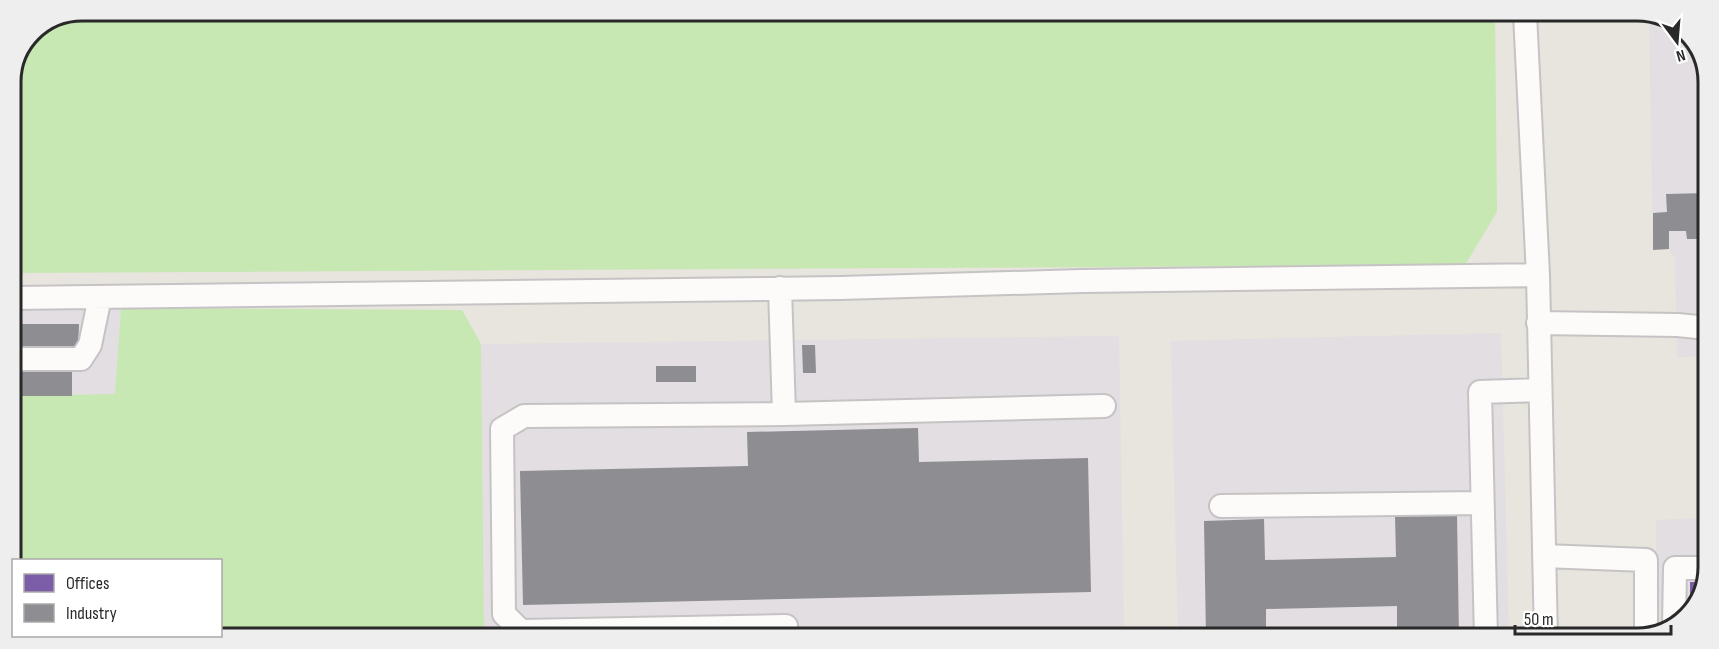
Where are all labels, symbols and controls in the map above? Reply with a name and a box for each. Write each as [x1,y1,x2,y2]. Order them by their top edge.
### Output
north arrow [1647,12,1707,72]
text: N [1674,45,1687,65]
legend [12,559,222,637]
text: Offices [66,573,109,594]
scale bar [1515,598,1671,636]
text: Industry [66,603,117,624]
text: 50 m [1524,609,1554,630]

